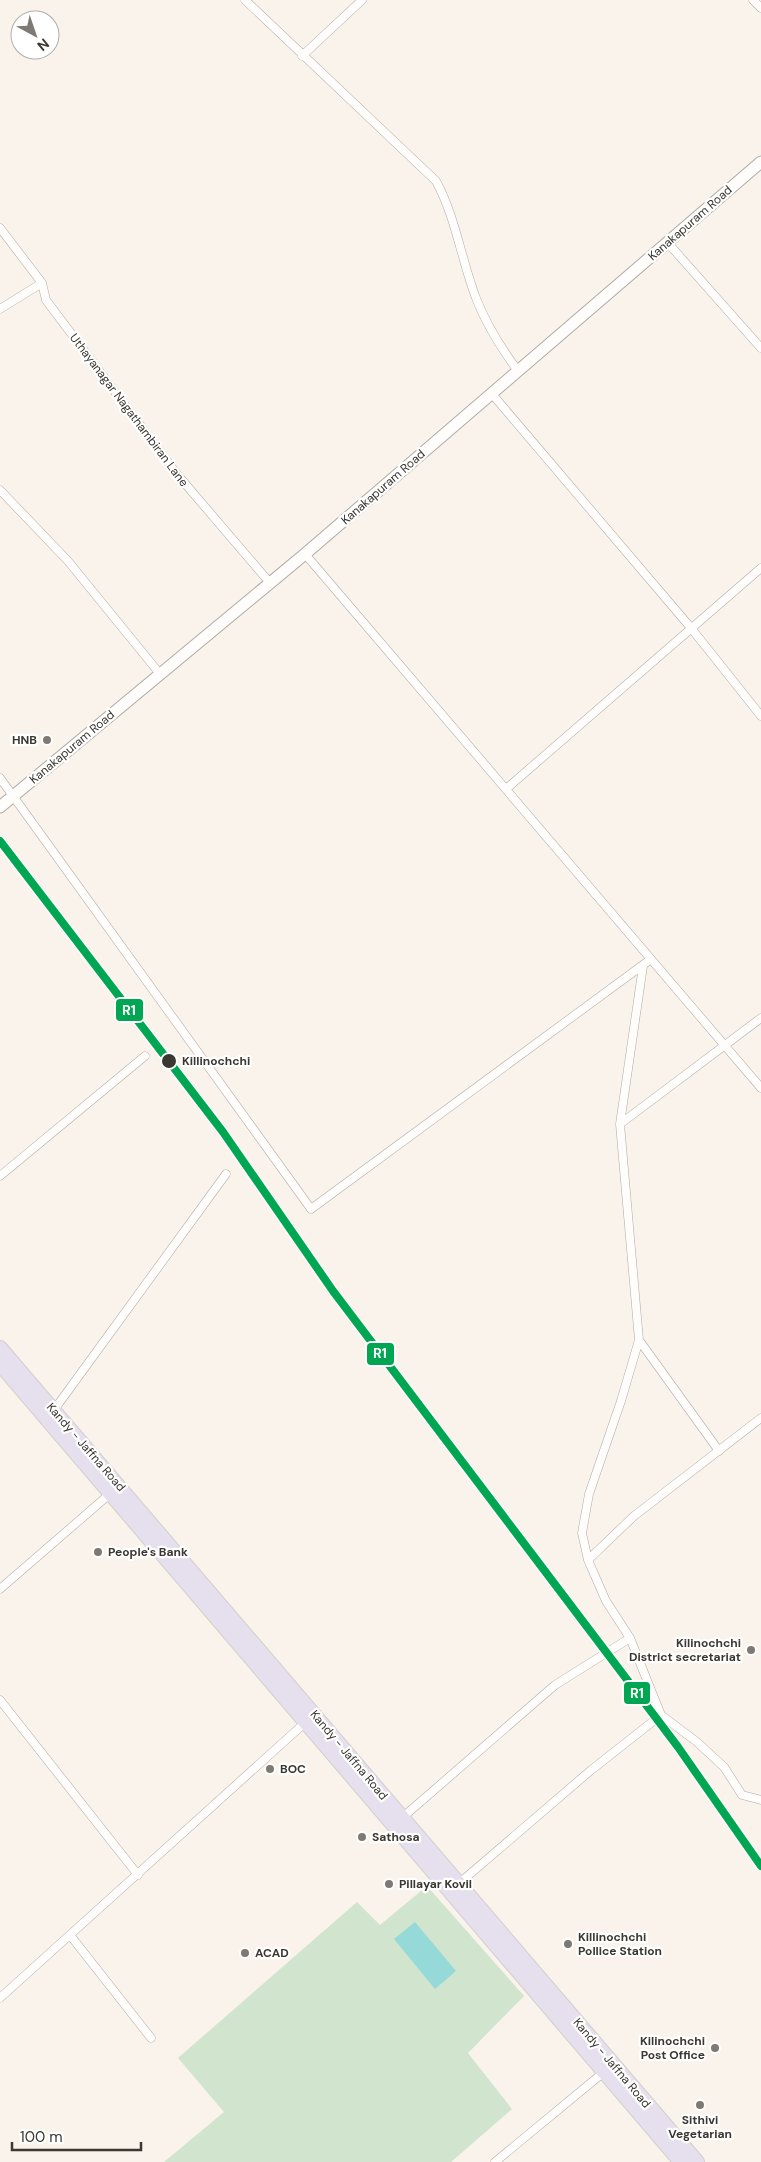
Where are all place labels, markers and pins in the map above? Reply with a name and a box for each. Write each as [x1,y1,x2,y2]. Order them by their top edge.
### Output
place label: HNB [12,732,37,748]
marker: HNB [41,734,53,746]
marker: Killinochchi [160,1052,178,1070]
place label: Killinochchi [182,1053,250,1069]
place label: People's Bank [108,1544,188,1560]
marker: People's Bank [92,1546,104,1558]
place label: Kilinochchi District secretariat [629,1635,741,1665]
marker: Kilinochchi District secretariat [745,1644,757,1656]
place label: BOC [280,1761,306,1777]
marker: BOC [264,1763,276,1775]
place label: Sathosa [372,1829,420,1845]
marker: Sathosa [356,1831,368,1843]
place label: Pillayar Kovil [399,1876,472,1892]
marker: Pillayar Kovil [383,1878,395,1890]
place label: Killinochchi Pollice Station [578,1929,662,1959]
marker: Killinochchi Pollice Station [562,1938,574,1950]
place label: ACAD [255,1945,289,1961]
marker: ACAD [239,1947,251,1959]
place label: Kilinochchi Post Office [640,2033,705,2063]
marker: Kilinochchi Post Office [709,2042,721,2054]
marker: Sithivi Vegetarian [694,2099,706,2111]
place label: Sithivi Vegetarian [668,2112,732,2142]

